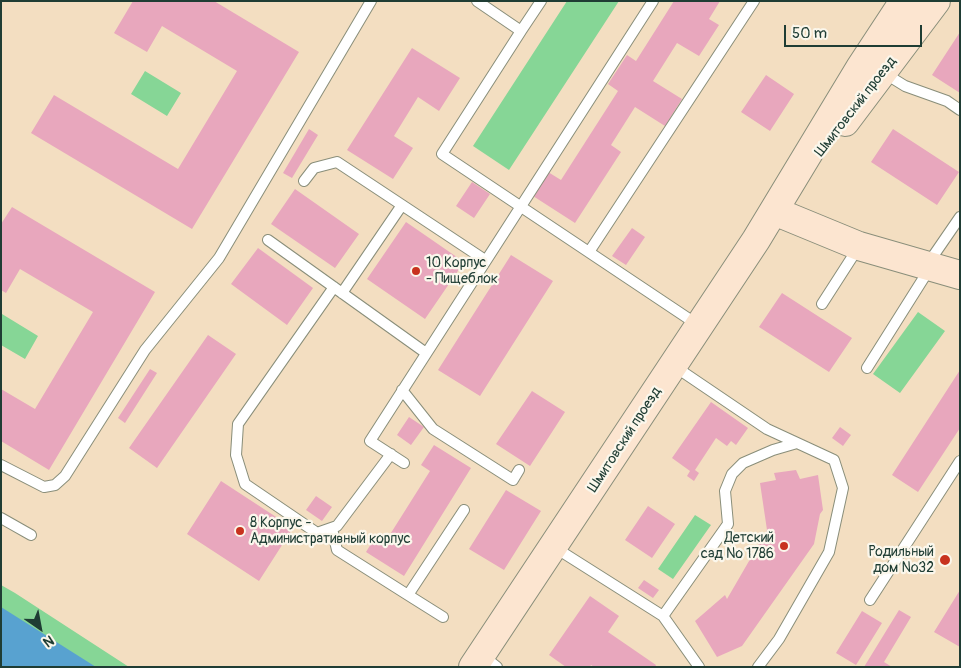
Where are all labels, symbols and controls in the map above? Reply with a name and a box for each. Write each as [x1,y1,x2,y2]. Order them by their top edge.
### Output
scale bar [786,15,924,47]
text: 50 m [792,24,827,43]
street label: Шмитовский проезд [812,54,900,160]
place label: 10 Корпус - Пищеблок [426,255,498,288]
marker: 10 Корпус - Пищеблок [410,265,422,277]
street label: Шмитовский проезд [585,384,665,496]
place label: 8 Корпус - Административный корпус [250,515,411,548]
marker: 8 Корпус - Административный корпус [234,525,246,537]
place label: Детский сад № 1786 [701,530,774,562]
marker: Детский сад № 1786 [778,540,790,552]
place label: Родильный дом №32 [868,544,934,576]
marker: Родильный дом №32 [938,553,952,567]
north arrow [15,603,65,653]
text: N [40,631,57,651]

